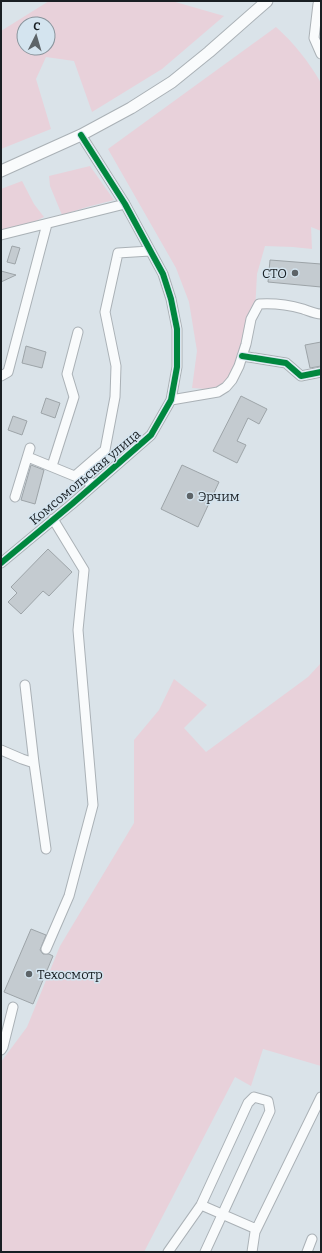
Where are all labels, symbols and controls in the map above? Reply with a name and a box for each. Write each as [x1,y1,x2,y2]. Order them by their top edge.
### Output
north arrow [16,16,56,56]
text: С [33,20,41,33]
place label: СТО [262,266,287,281]
marker: СТО [290,268,300,278]
street label: Комсомольская улица [26,426,144,528]
place label: Эрчим [198,489,240,504]
marker: Эрчим [185,491,195,501]
place label: Техосмотр [37,967,103,982]
marker: Техосмотр [24,969,34,979]

